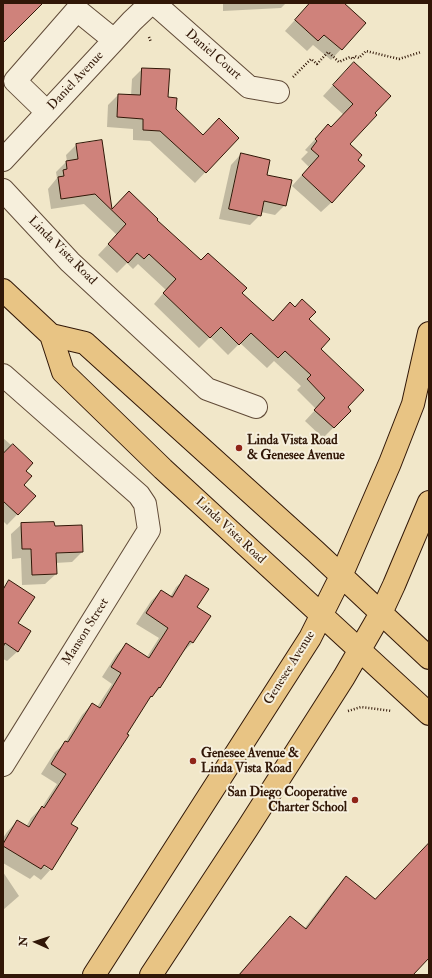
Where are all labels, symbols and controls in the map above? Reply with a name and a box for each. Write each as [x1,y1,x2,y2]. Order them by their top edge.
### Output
street label: Daniel Court [182,26,244,84]
street label: Daniel Avenue [45,48,107,114]
street label: Linda Vista Road [24,213,100,289]
place label: Linda Vista Road & Genesee Avenue [247,433,345,464]
marker: Linda Vista Road & Genesee Avenue [234,443,244,453]
street label: Linda Vista Road [192,494,268,568]
street label: Manson Street [59,596,113,668]
street label: Genesee Avenue [261,628,319,708]
place label: Genesee Avenue & Linda Vista Road [201,746,299,777]
marker: Genesee Avenue & Linda Vista Road [188,756,198,766]
place label: San Diego Cooperative Charter School [227,785,347,816]
marker: San Diego Cooperative Charter School [350,795,360,805]
north arrow [16,922,56,962]
text: N [17,936,30,947]

